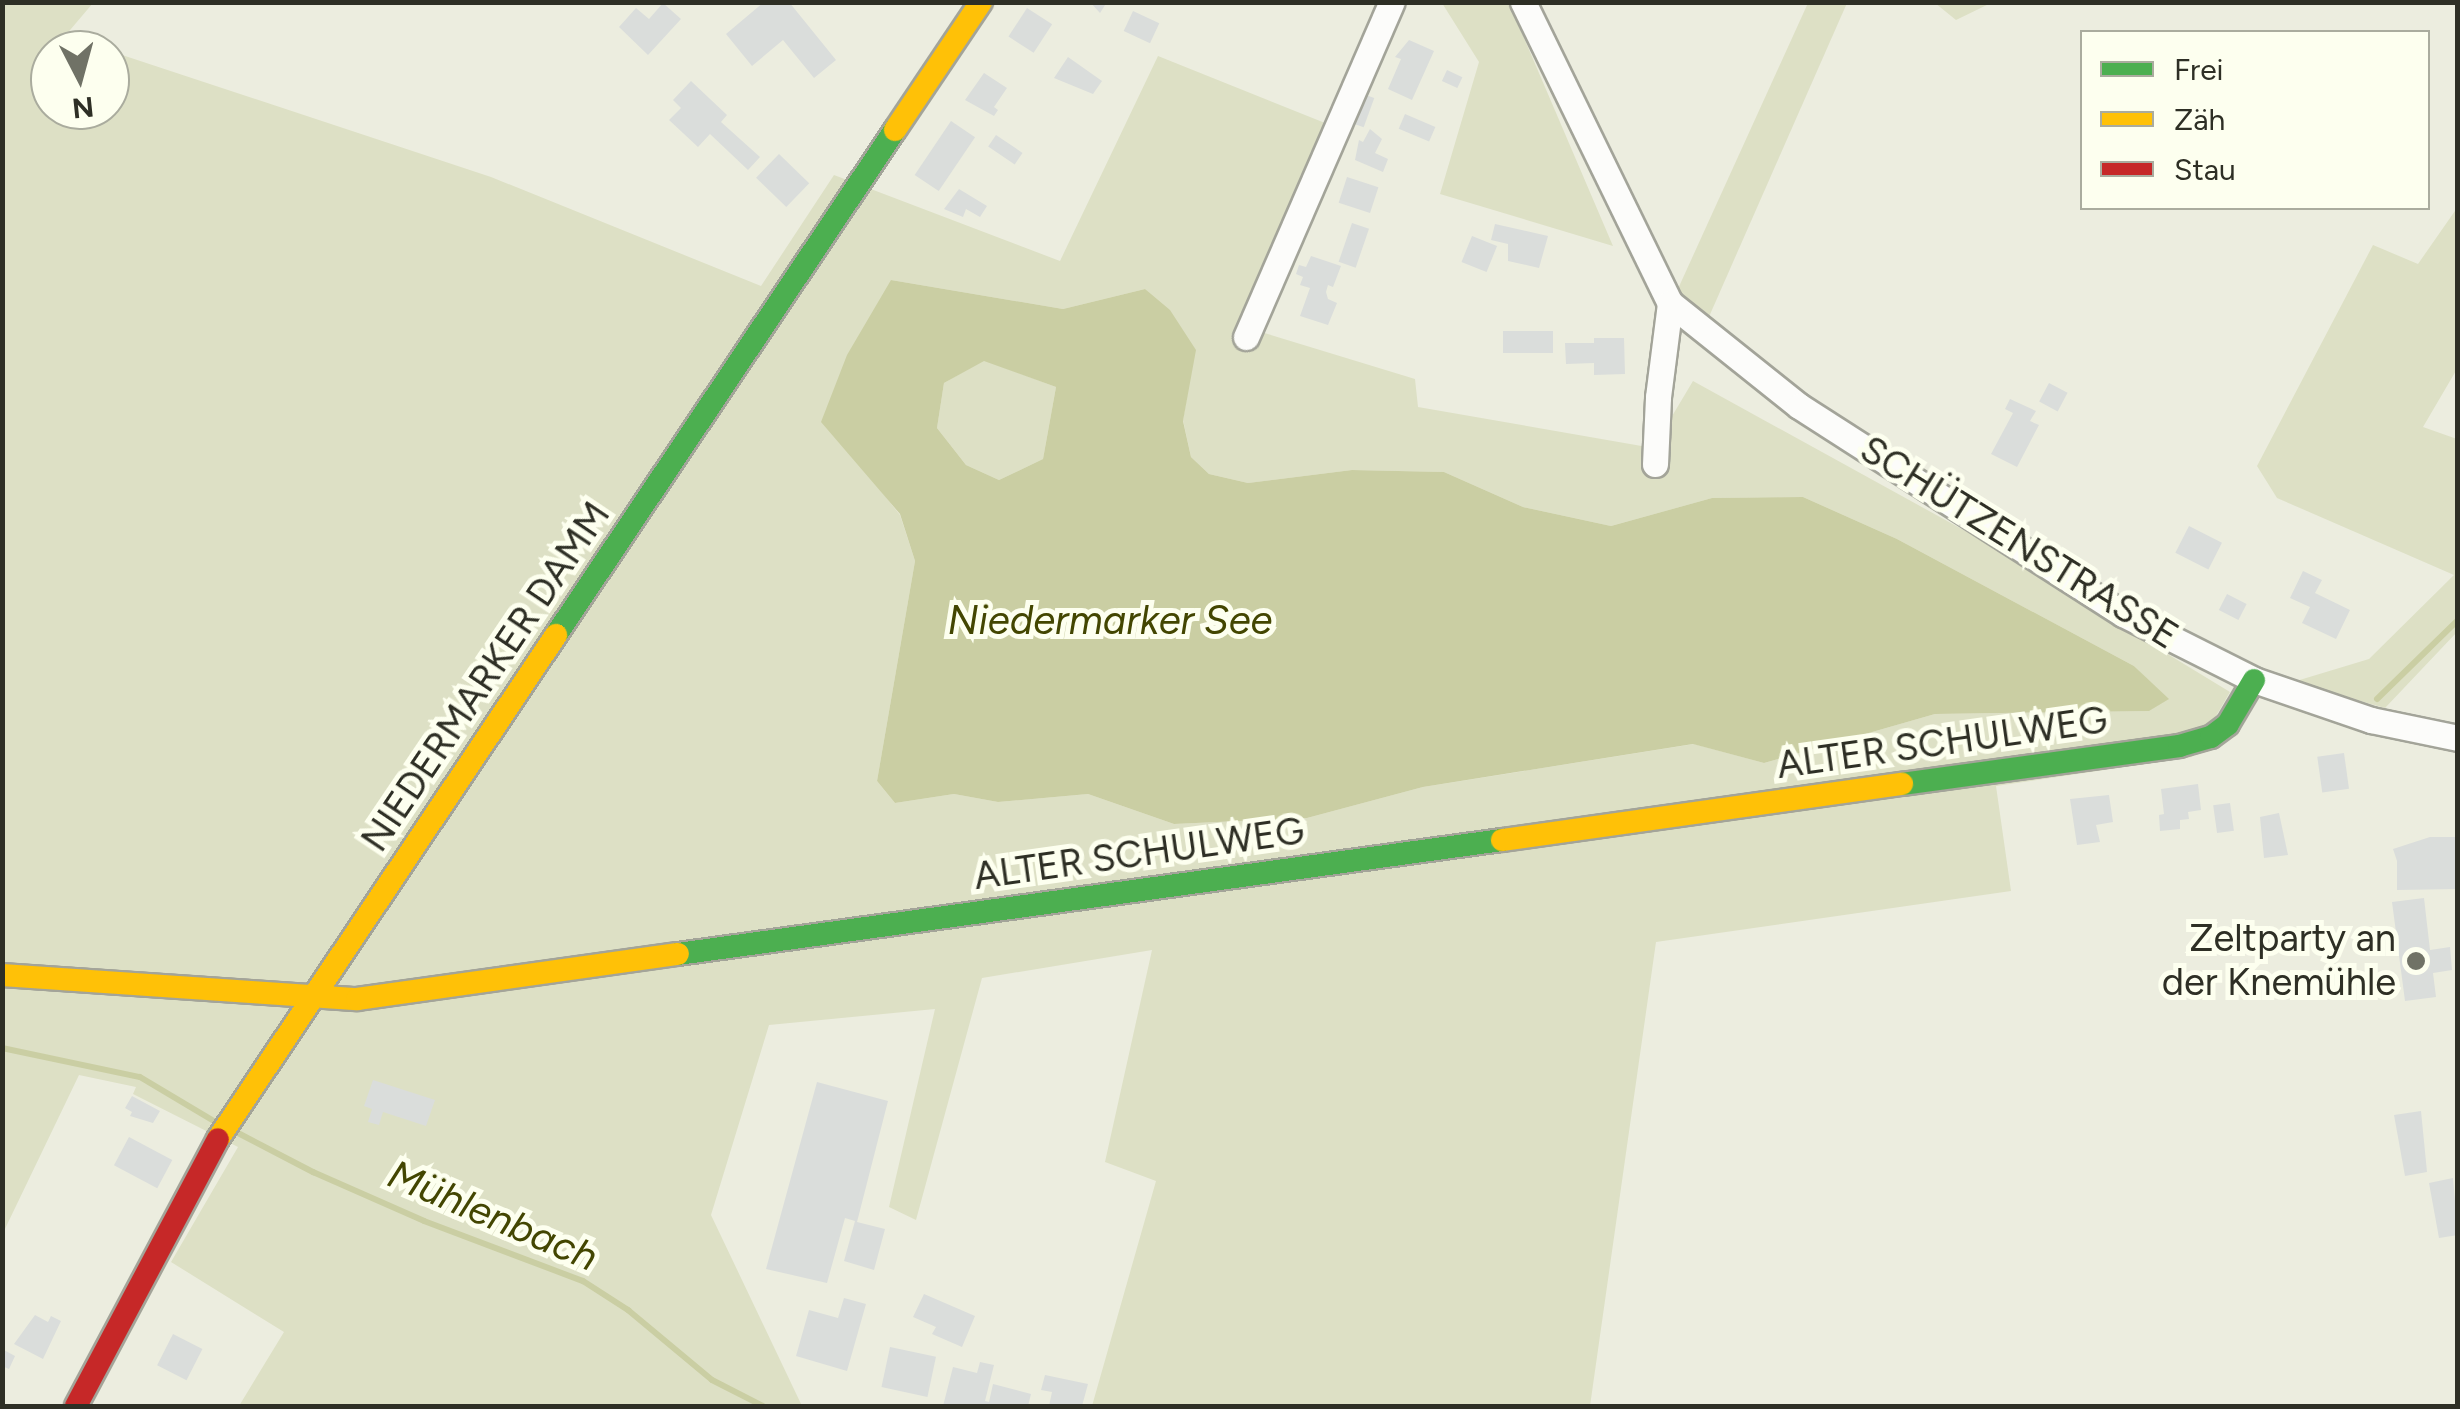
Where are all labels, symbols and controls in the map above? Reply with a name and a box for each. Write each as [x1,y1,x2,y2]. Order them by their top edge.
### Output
north arrow [30,30,130,130]
legend [2080,30,2430,210]
text: Frei [2174,51,2223,88]
text: N [70,90,95,126]
text: Zäh [2174,101,2225,138]
text: Stau [2174,151,2236,188]
street label: SCHÜTZENSTRASSE [1852,427,2186,659]
street label: NIEDERMARKER DAMM [352,494,620,860]
water label: Niedermarker See [948,596,1272,644]
street label: ALTER SCHULWEG [1774,697,2110,789]
street label: ALTER SCHULWEG [971,808,1307,900]
place label: Zeltparty an der Knemühle [2162,916,2396,1006]
marker: Zeltparty an der Knemühle [2405,950,2427,972]
water label: Mühlenbach [381,1149,605,1281]

